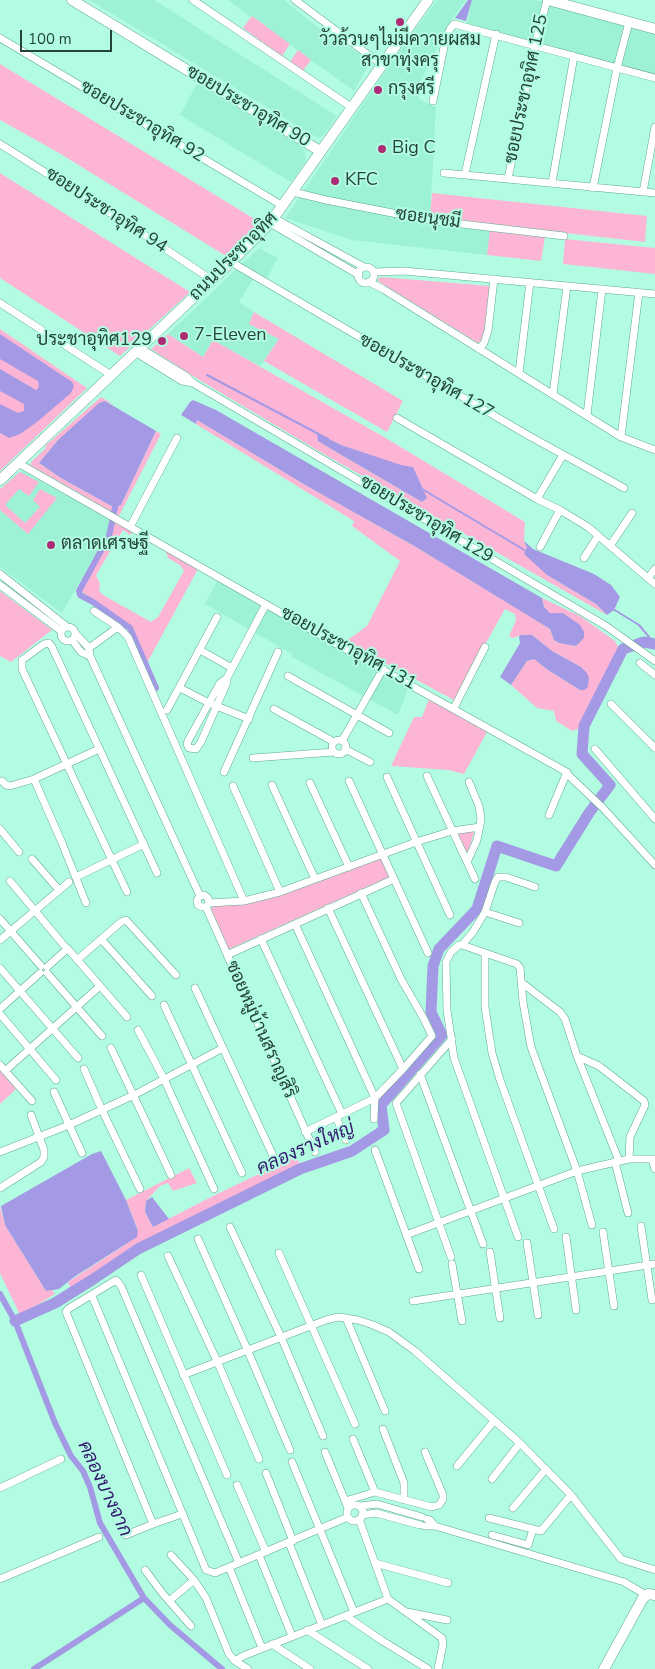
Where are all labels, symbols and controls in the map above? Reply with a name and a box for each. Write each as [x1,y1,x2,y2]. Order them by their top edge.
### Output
street label: ซอยประชาอุทิศ 125 [501,12,553,166]
marker: วัวล้วนๆไม่มีควายผสม สาขาทุ่งครุ [394,16,406,28]
scale bar [22,20,115,52]
text: 100 m [28,29,72,49]
place label: วัวล้วนๆไม่มีควายผสม สาขาทุ่งครุ [319,30,481,72]
street label: ซอยประชาอุทิศ 90 [182,61,314,153]
street label: ซอยประชาอุทิศ 92 [76,76,208,168]
place label: กรุงศรี [388,79,435,101]
marker: กรุงศรี [372,84,384,96]
place label: Big C [392,138,436,160]
marker: Big C [376,143,388,155]
street label: ซอยประชาอุทิศ 94 [41,164,171,258]
place label: KFC [345,170,378,192]
marker: KFC [329,175,341,187]
street label: ซอยนุชมี [394,204,462,234]
street label: ถนนประชาอุทิศ [185,208,283,306]
place label: 7-Eleven [194,325,267,347]
place label: ประชาอุทิศ129 [37,330,152,352]
marker: 7-Eleven [178,330,190,342]
street label: ซอยประชาอุทิศ 127 [355,330,497,424]
marker: ประชาอุทิศ129 [156,335,168,347]
street label: ซอยประชาอุทิศ 129 [355,472,497,568]
place label: ตลาดเศรษฐี [61,534,149,556]
marker: ตลาดเศรษฐี [45,539,57,551]
street label: ซอยประชาอุทิศ 131 [276,603,420,695]
street label: ซอยหมู่บ้านสราญสิริ [220,958,300,1102]
water label: คลองรางใหญ่ [254,1117,358,1181]
water label: คลองบางจาก [72,1437,136,1541]

